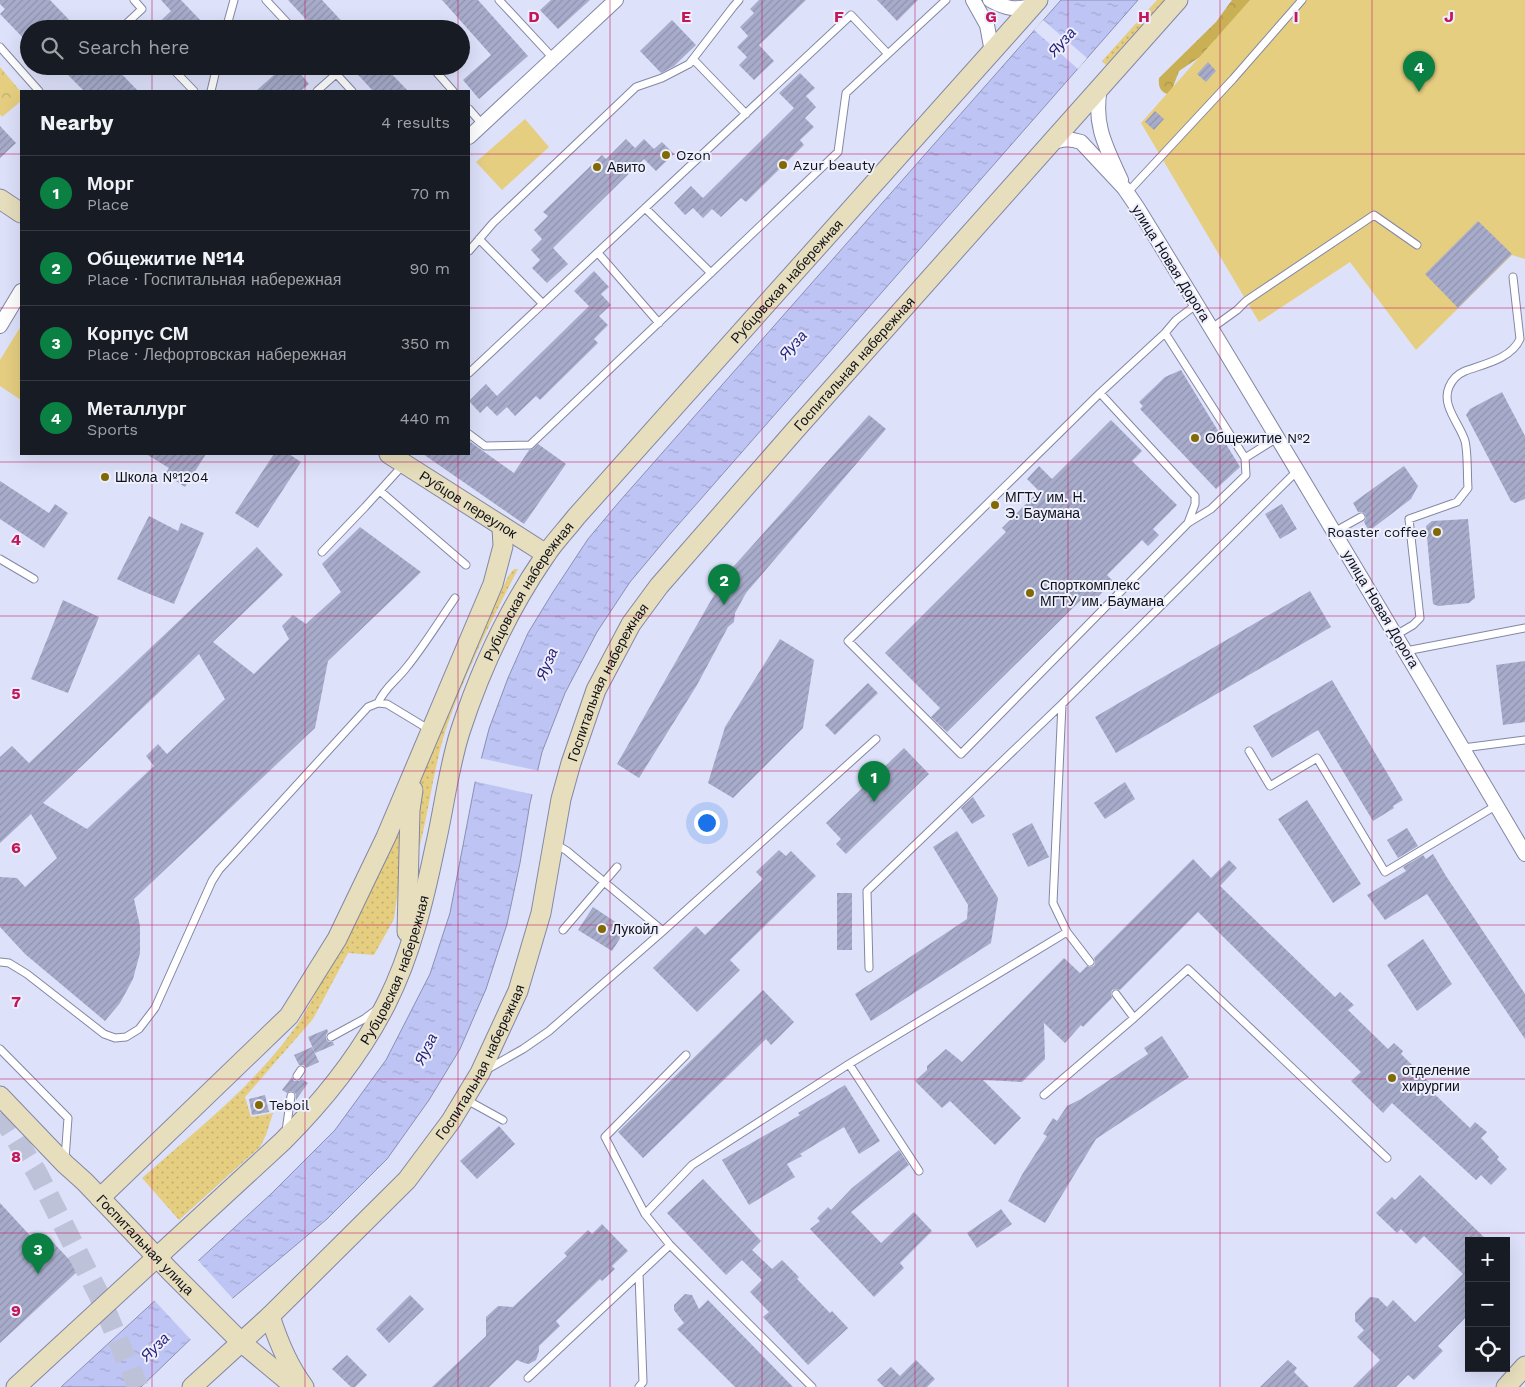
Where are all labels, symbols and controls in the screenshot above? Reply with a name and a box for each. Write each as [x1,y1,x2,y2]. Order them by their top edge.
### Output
text: D [528,7,540,26]
text: E [681,7,691,26]
text: F [834,7,844,26]
text: G [985,7,997,26]
text: H [1138,7,1150,26]
text: I [1293,7,1299,26]
text: J [1444,7,1454,26]
search box [20,20,470,75]
water label: Яуза [1044,24,1080,61]
icon: search [38,34,66,62]
text: Search here [78,36,189,59]
pin: 4 [1403,51,1435,92]
text: Nearby [40,110,113,135]
text: 4 results [381,113,450,132]
place label: Ozon [676,147,711,163]
marker: Ozon [660,149,672,161]
place label: Azur beauty [793,157,876,173]
place label: Авито [607,159,646,175]
marker: Azur beauty [777,159,789,171]
marker: Авито [591,161,603,173]
text: Морг [87,172,134,195]
text: 1 [53,184,59,203]
text: 70 m [411,184,450,203]
text: Place [87,195,129,214]
street label: улица Новая Дорога [1129,202,1213,324]
street label: Рубцовская набережная [727,216,846,346]
text: Общежитие №14 [87,247,245,270]
text: 2 [51,259,61,278]
text: 90 m [409,259,450,278]
text: Place · Госпитальная набережная [87,270,341,289]
street label: Госпитальная набережная [791,294,918,434]
text: Корпус СМ [87,322,189,345]
water label: Яуза [775,327,811,364]
text: 3 [51,334,61,353]
text: 350 m [401,334,450,353]
text: Place · Лефортовская набережная [87,345,347,364]
text: Металлург [87,397,187,420]
text: 4 [51,409,61,428]
text: 440 m [400,409,450,428]
text: Sports [87,420,138,439]
place label: Общежитие №2 [1205,430,1310,446]
marker: Общежитие №2 [1189,432,1201,444]
street label: Рубцов переулок [417,468,521,542]
place label: Школа №1204 [115,469,209,485]
marker: Школа №1204 [99,471,111,483]
place label: МГТУ им. Н. Э. Баумана [1005,489,1086,521]
marker: МГТУ им. Н. Э. Баумана [989,499,1001,511]
street label: Рубцовская набережная [480,519,577,663]
place label: Roaster coffee [1327,524,1427,540]
marker: Roaster coffee [1431,526,1443,538]
text: 4 [11,530,21,549]
street label: улица Новая Дорога [1340,547,1423,671]
pin: 2 [708,564,740,605]
place label: Спорткомплекс МГТУ им. Баумана [1040,577,1164,609]
marker: Спорткомплекс МГТУ им. Баумана [1024,587,1036,599]
street label: Госпитальная набережная [564,600,652,763]
water label: Яуза [532,645,562,684]
text: 5 [11,684,21,703]
pin: 1 [858,761,890,802]
your location [694,810,720,836]
text: 6 [11,838,21,857]
street label: Рубцовская набережная [357,894,432,1047]
place label: Лукойл [612,921,658,937]
marker: Лукойл [596,923,608,935]
street label: Госпитальная набережная [432,983,527,1142]
text: 7 [11,992,21,1011]
water label: Яуза [410,1030,441,1069]
place label: отделение хирургии [1402,1062,1470,1094]
marker: отделение хирургии [1386,1072,1398,1084]
place label: Teboil [269,1097,310,1113]
marker: Teboil [253,1099,265,1111]
text: 8 [11,1147,21,1166]
street label: Госпитальная улица [93,1191,197,1298]
pin: 3 [22,1233,54,1274]
map controls [1465,1237,1510,1372]
button: + [1465,1237,1510,1282]
button: − [1465,1282,1510,1327]
text: 9 [11,1301,21,1320]
button: locate [1465,1327,1510,1372]
water label: Яуза [136,1329,173,1366]

